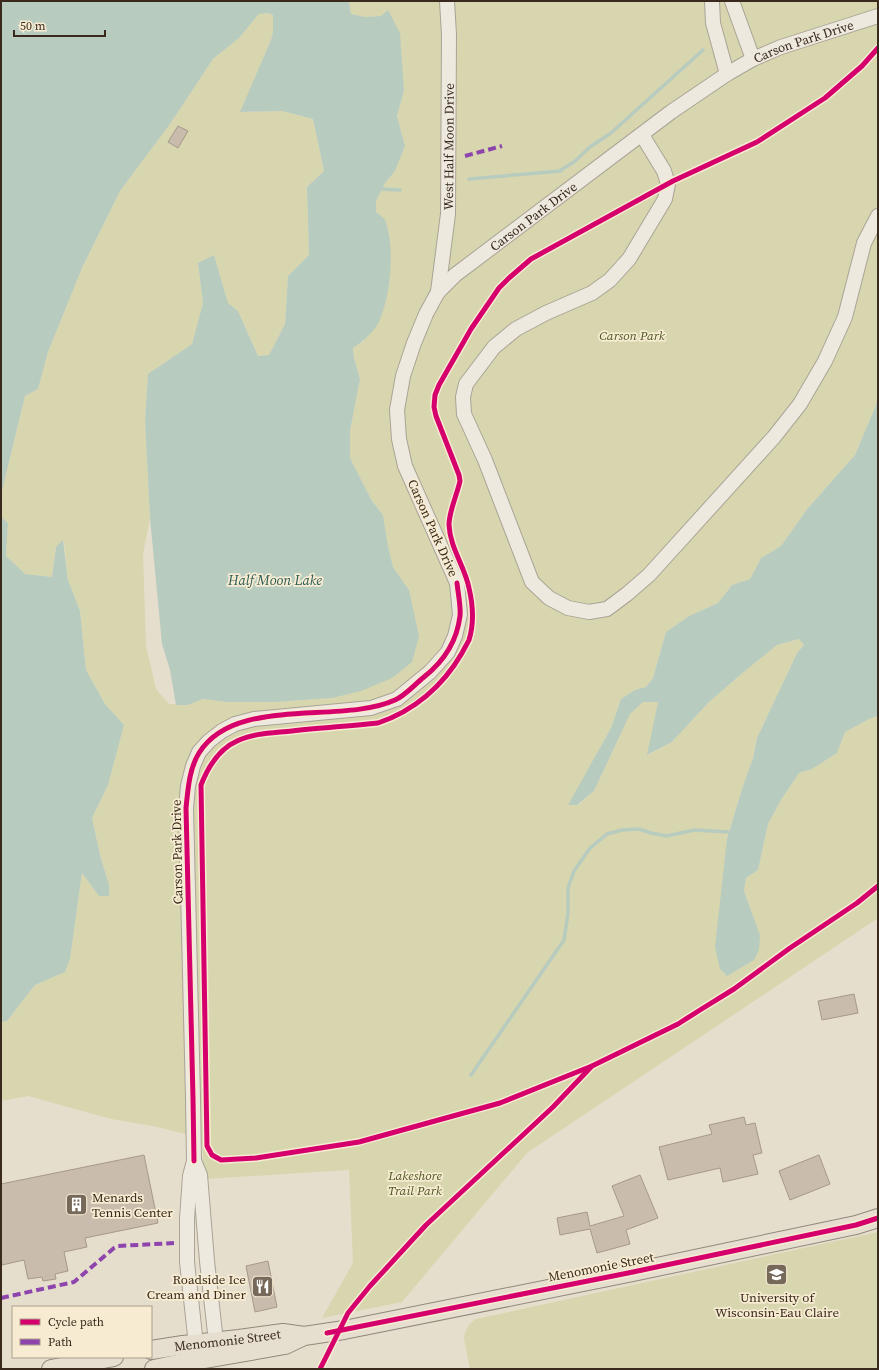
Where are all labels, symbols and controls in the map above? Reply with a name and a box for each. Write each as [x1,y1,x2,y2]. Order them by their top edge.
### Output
scale bar [14,12,105,38]
street label: Carson Park Drive [751,16,856,66]
text: 50 m [20,18,46,34]
street label: West Half Moon Drive [440,83,457,210]
street label: Carson Park Drive [486,177,580,254]
park label: Carson Park [599,327,666,344]
street label: Carson Park Drive [404,477,462,580]
water label: Half Moon Lake [227,570,322,590]
street label: Carson Park Drive [168,799,186,905]
park label: Lakeshore Trail Park [387,1167,443,1199]
place label: Menards Tennis Center [92,1189,173,1221]
building icon: Menards Tennis Center [64,1191,90,1217]
street label: Menomonie Street [547,1248,656,1286]
school or university icon: University of Wisconsin-Eau Claire [764,1262,790,1288]
place label: Roadside Ice Cream and Diner [147,1271,246,1303]
restaurant icon: Roadside Ice Cream and Diner [249,1273,275,1299]
place label: University of Wisconsin-Eau Claire [715,1289,839,1321]
legend [12,1306,152,1358]
text: Cycle path [48,1314,104,1330]
street label: Menomonie Street [173,1325,282,1355]
text: Path [48,1334,72,1350]

